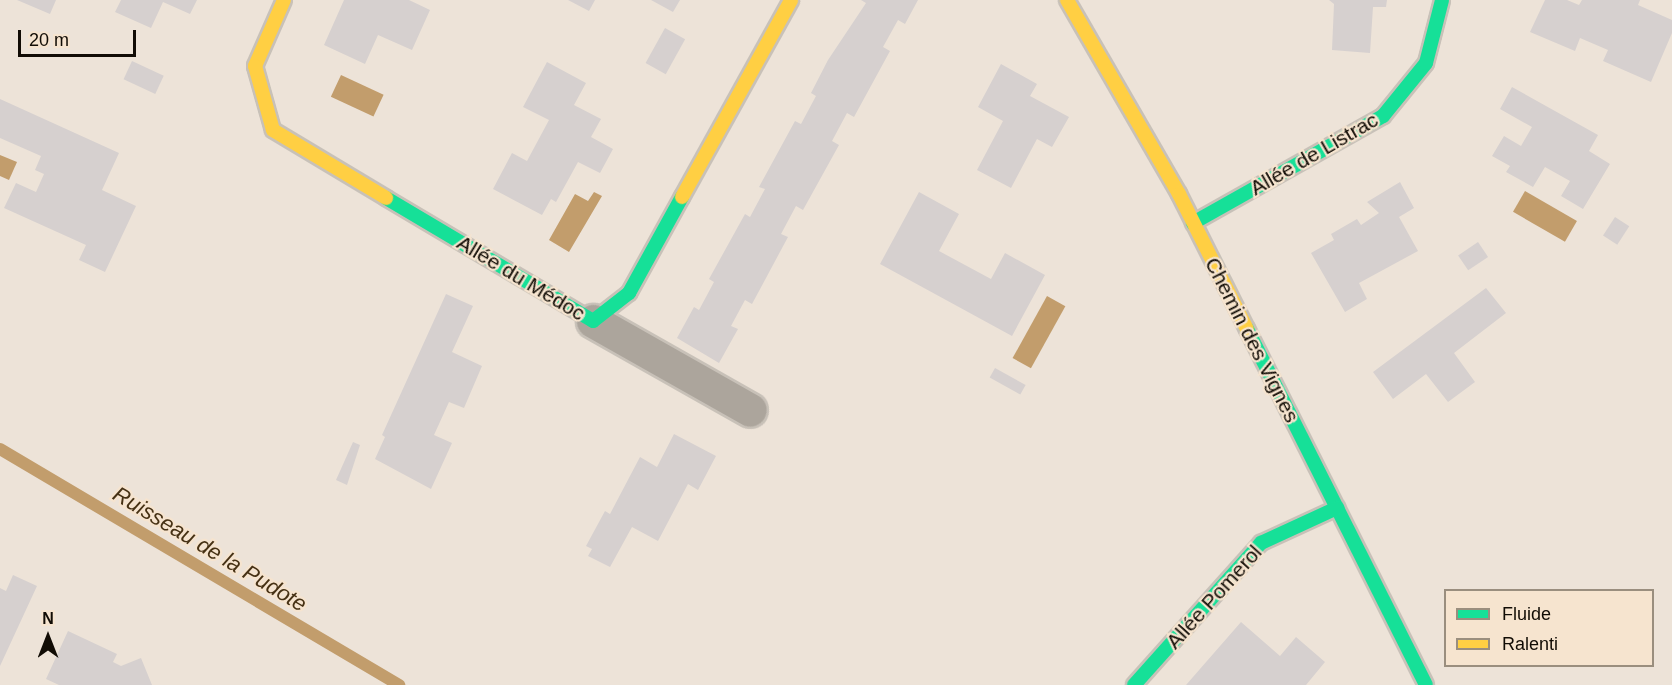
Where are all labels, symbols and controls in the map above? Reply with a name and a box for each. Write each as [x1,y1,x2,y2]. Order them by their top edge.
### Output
scale bar [21,18,140,56]
text: 20 m [29,30,69,50]
street label: Allée de Listrac [1246,107,1382,201]
street label: Allée du Médoc [452,230,590,326]
street label: Chemin des Vignes [1200,253,1304,427]
water label: Ruisseau de la Pudote [108,481,312,617]
street label: Allée Pomerol [1161,540,1267,654]
legend [1444,589,1654,667]
text: Fluide [1502,604,1551,624]
north arrow [18,607,78,667]
text: N [42,610,54,627]
text: Ralenti [1502,634,1558,654]

